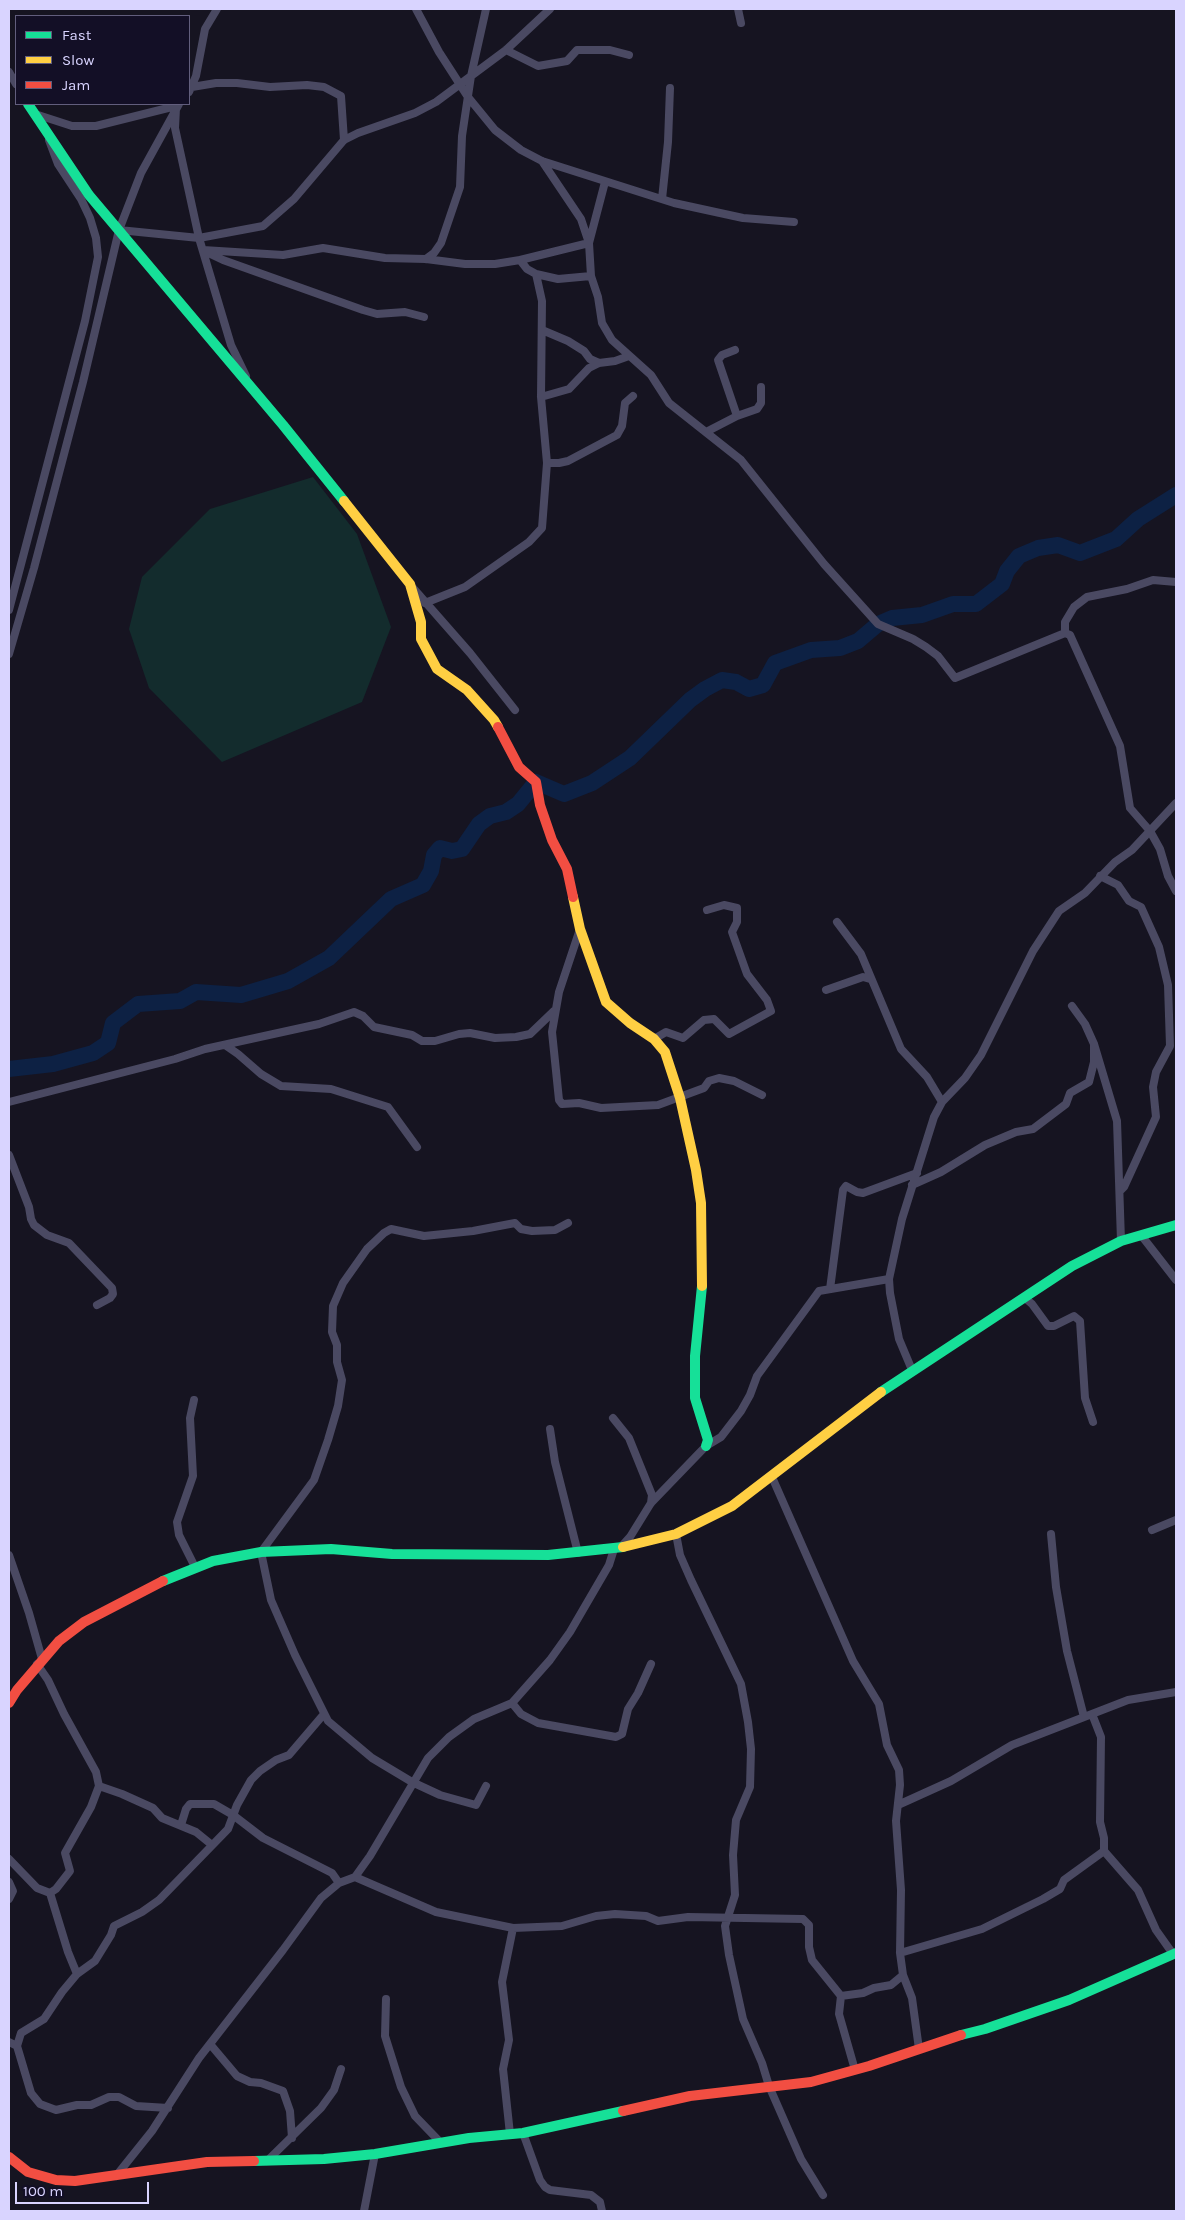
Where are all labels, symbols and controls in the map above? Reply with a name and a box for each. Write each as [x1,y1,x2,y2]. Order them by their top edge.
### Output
legend [15,15,190,105]
text: Fast [62,26,91,44]
text: Slow [62,51,94,69]
text: Jam [62,76,90,94]
scale bar [18,2172,151,2204]
text: 100 m [23,2182,63,2200]

